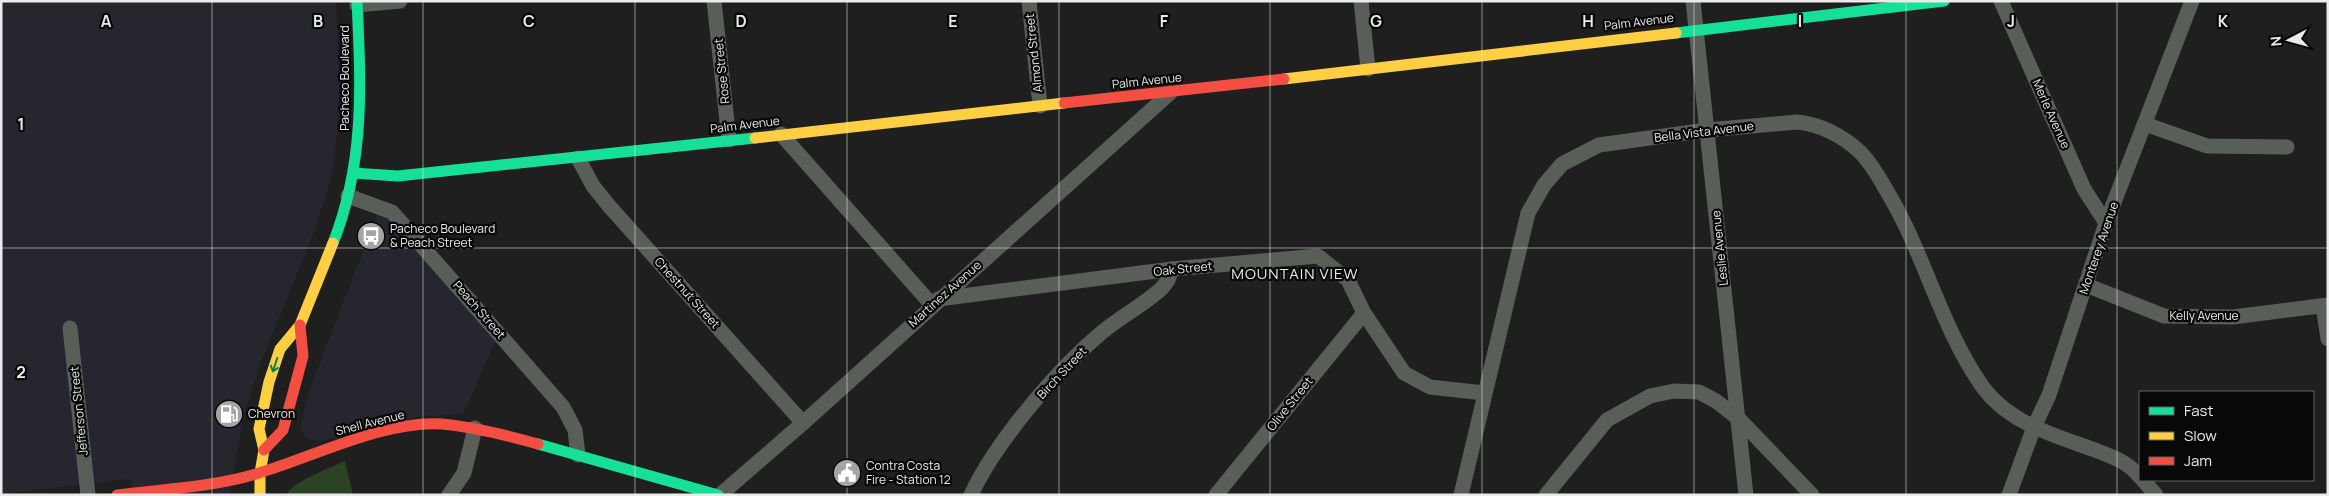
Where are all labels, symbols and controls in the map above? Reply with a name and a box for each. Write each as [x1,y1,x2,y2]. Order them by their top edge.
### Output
street label: Palm Avenue [1603,9,1675,34]
text: A [101,10,112,32]
text: B [313,10,323,32]
text: C [523,10,535,32]
text: D [735,10,747,32]
text: E [948,10,958,32]
text: F [1160,10,1169,32]
text: G [1370,10,1382,32]
text: H [1582,10,1594,32]
text: I [1798,10,1802,32]
text: J [2007,10,2015,32]
text: K [2218,10,2229,32]
street label: Almond Street [1021,12,1046,93]
north arrow [2264,15,2314,65]
street label: Pacheco Boulevard [336,25,353,131]
text: N [2266,35,2286,47]
street label: Rose Street [710,37,733,105]
street label: Palm Avenue [1111,68,1183,93]
street label: Merle Avenue [2028,76,2074,151]
street label: Palm Avenue [709,112,781,137]
text: 1 [17,113,25,135]
street label: Bella Vista Avenue [1653,117,1755,146]
street label: Monterey Avenue [2075,199,2122,296]
street label: Leslie Avenue [1707,210,1732,287]
place label: Pacheco Boulevard & Peach Street [390,220,495,251]
bus stop icon: Pacheco Boulevard & Peach Street [356,221,386,251]
street label: Chestnut Street [651,253,724,332]
street label: Martinez Avenue [905,256,985,331]
street label: Oak Street [1153,257,1213,280]
district label: MOUNTAIN VIEW [1231,263,1359,284]
street label: Peach Street [449,277,510,343]
street label: Kelly Avenue [2169,307,2239,324]
street label: Birch Street [1033,343,1090,403]
one-way arrow [269,357,279,373]
text: 2 [16,361,26,383]
street label: Jefferson Street [65,365,92,456]
street label: Olive Street [1263,373,1317,434]
legend [2139,391,2314,481]
fuel station icon: Chevron [214,399,244,429]
text: Fast [2184,400,2213,421]
place label: Chevron [248,405,295,422]
street label: Shell Avenue [334,406,406,439]
text: Slow [2184,425,2217,446]
text: Jam [2184,450,2212,471]
place label: Contra Costa Fire - Station 12 [866,457,951,488]
public building icon: Contra Costa Fire - Station 12 [832,458,862,488]

